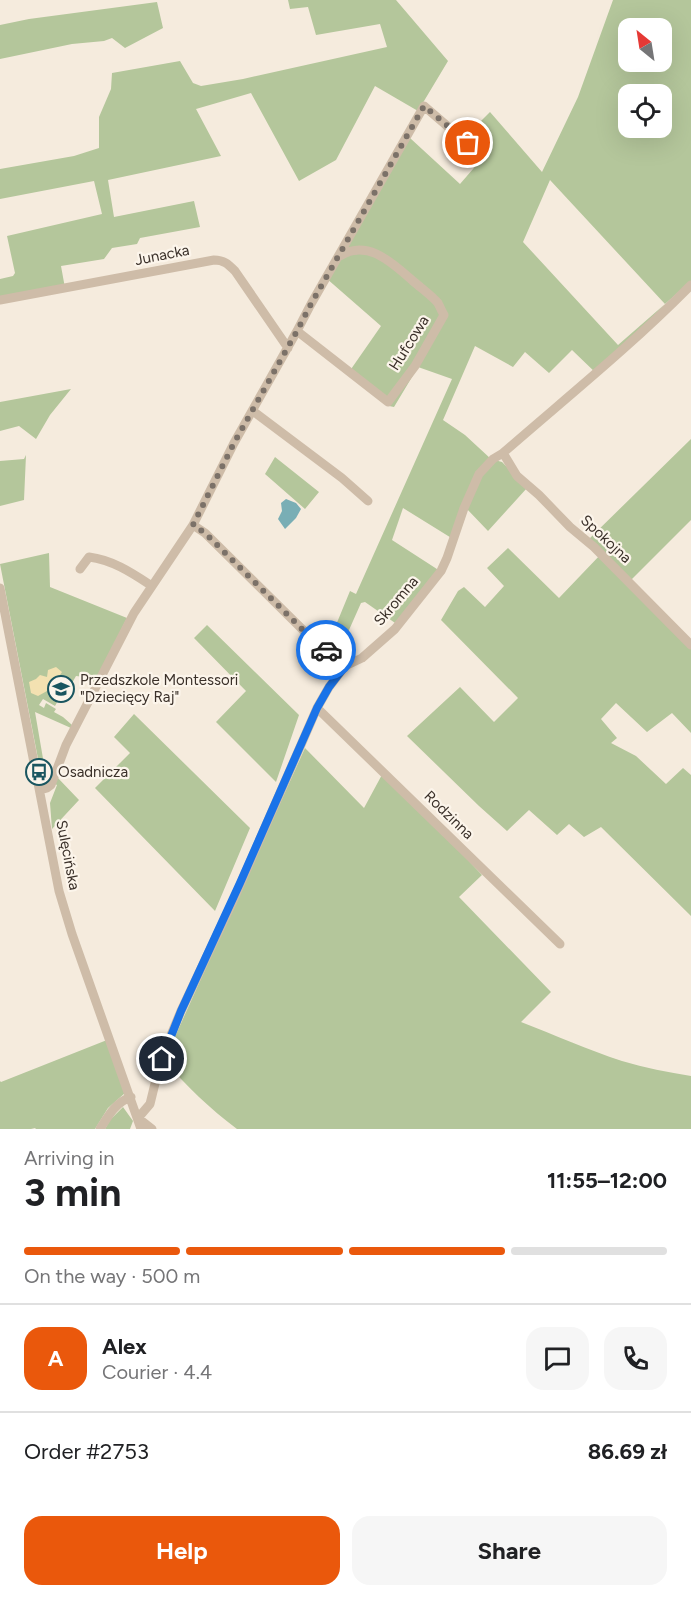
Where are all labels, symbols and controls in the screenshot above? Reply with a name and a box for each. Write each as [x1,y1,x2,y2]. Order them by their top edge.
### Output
north arrow [618,18,672,72]
map controls [618,18,672,138]
button: locate [618,84,672,138]
pin [442,117,493,168]
icon: bag [451,126,484,159]
street label: Junacka [133,241,191,269]
street label: Hufcowa [385,312,433,374]
street label: Spokojna [577,511,635,567]
street label: Skromna [370,573,422,629]
courier [296,620,356,680]
icon: car [310,634,343,667]
place label: Przedszkole Montessori "Dziecięcy Raj" [80,671,238,706]
school or university icon: Przedszkole Montessori "Dziecięcy Raj" [46,674,76,704]
bus stop icon: Osadnicza [24,757,54,787]
place label: Osadnicza [58,763,128,781]
street label: Rodzinna [420,787,478,843]
street label: Sulęcińska [52,819,84,891]
pin [136,1033,187,1084]
icon: home [145,1042,178,1075]
text: Arriving in [24,1146,114,1170]
text: 11:55–12:00 [547,1167,667,1194]
text: 3 min [24,1169,121,1216]
text: On the way · 500 m [24,1264,200,1288]
button: chat [526,1327,589,1390]
button: phone [604,1327,667,1390]
text: Alex [102,1333,147,1360]
text: A [48,1345,63,1372]
text: Courier · 4.4 [102,1360,212,1384]
text: Order #2753 [24,1438,149,1465]
text: 86.69 zł [588,1438,667,1465]
button: Help [24,1516,340,1585]
button: Share [352,1516,667,1585]

